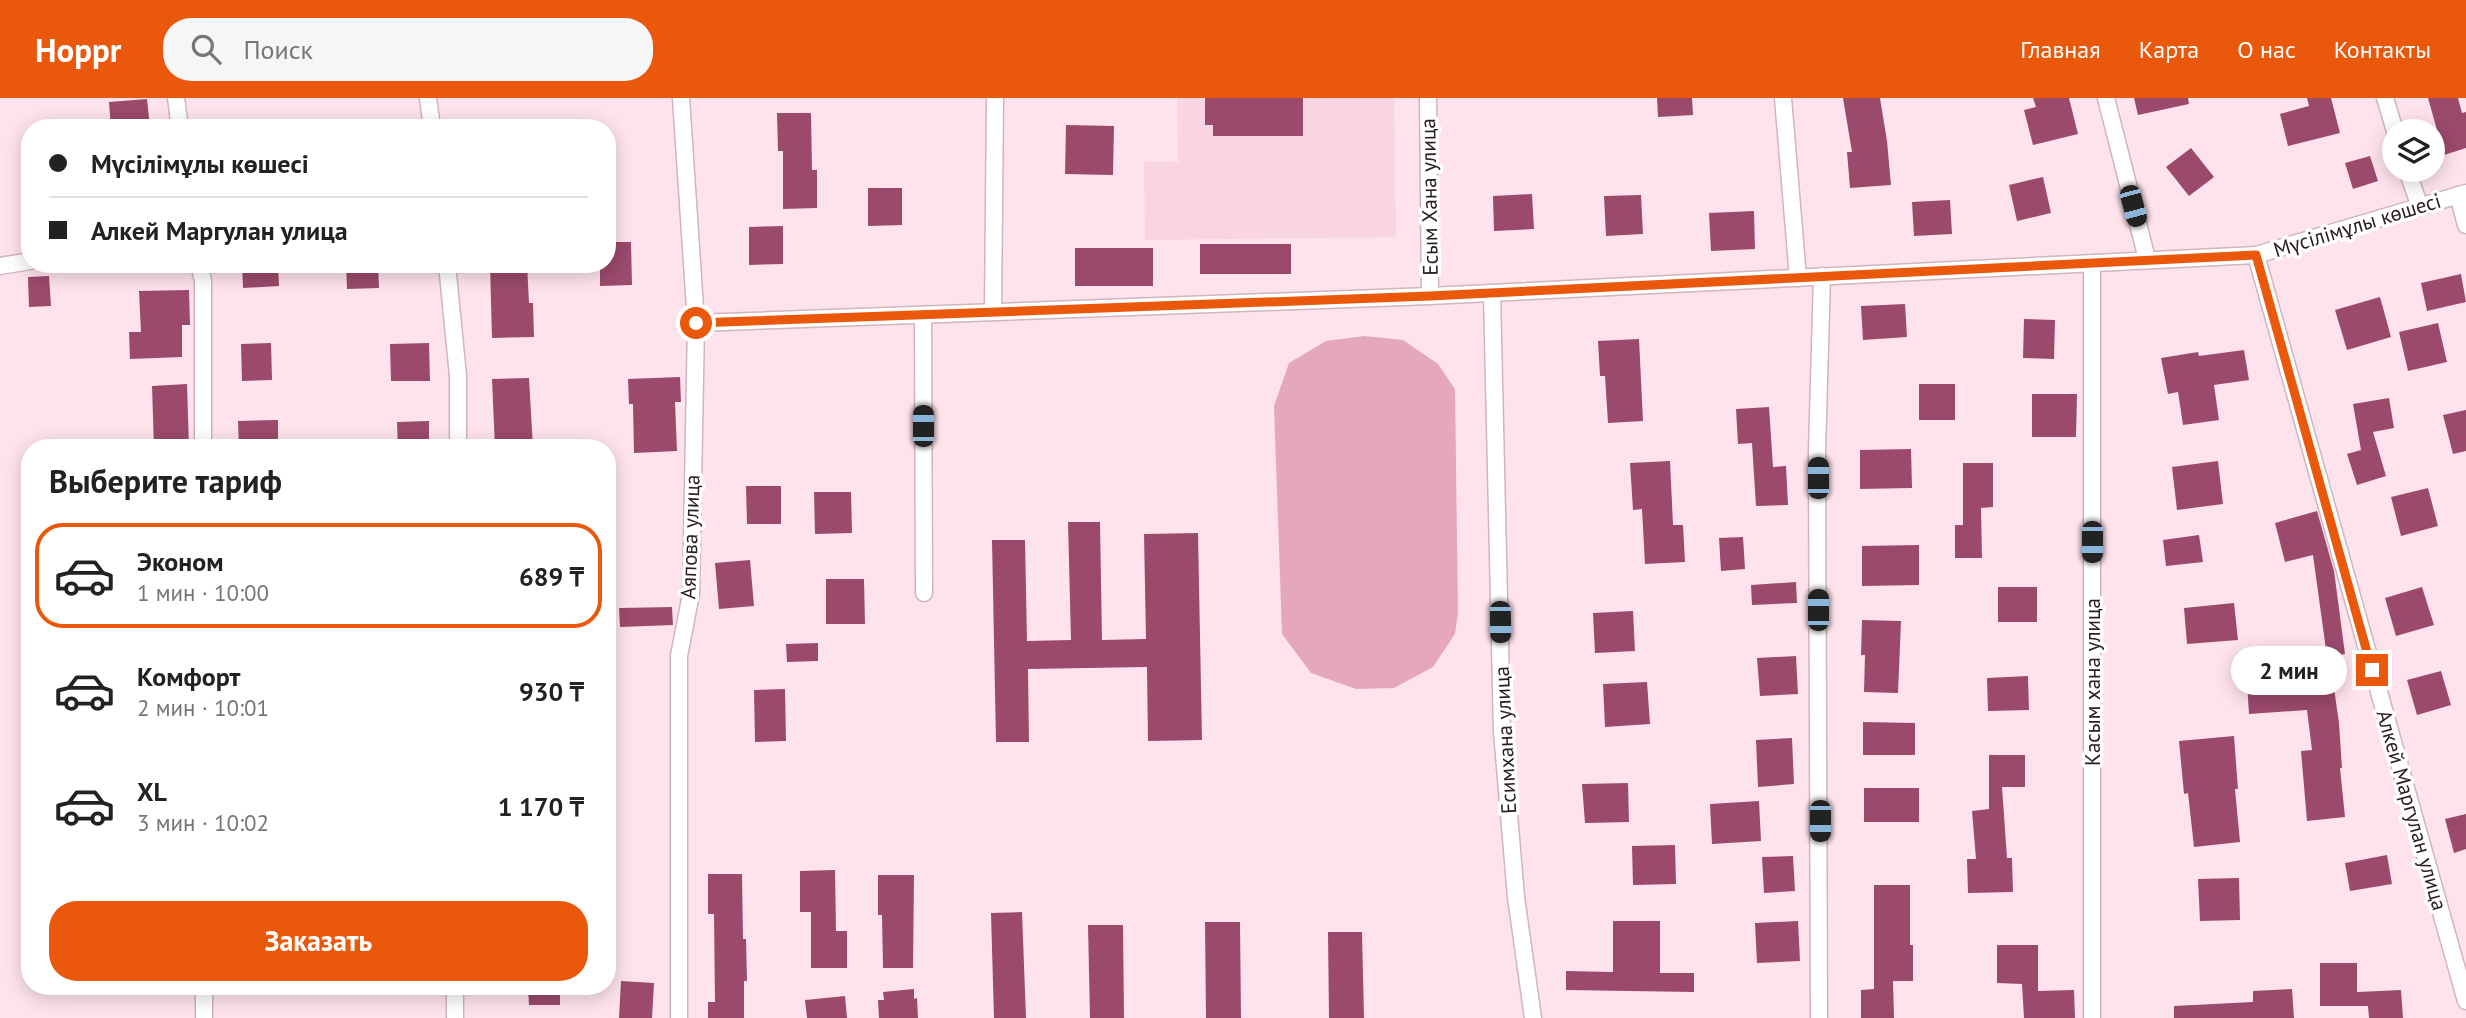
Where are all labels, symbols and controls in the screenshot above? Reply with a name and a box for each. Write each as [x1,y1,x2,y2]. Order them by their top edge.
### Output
search box [163,18,653,81]
text: Hoppr [35,28,121,71]
icon: search [187,30,225,68]
text: Поиск [243,33,313,66]
text: Главная [2020,34,2101,65]
text: Карта [2139,34,2199,65]
text: О нас [2237,34,2296,65]
text: Контакты [2334,34,2431,65]
street label: Есым Хана улица [1414,118,1444,276]
map controls [2382,119,2445,182]
button: layers [2382,119,2445,182]
text: Мүсілімұлы көшесі [91,147,309,180]
car [2118,183,2149,229]
street label: Мүсілімұлы көшесі [2270,187,2444,263]
text: Алкей Маргулан улица [91,214,348,247]
route start [680,307,712,339]
car [913,405,934,447]
car [1808,457,1829,499]
text: Выберите тариф [49,460,282,502]
street label: Аяпова улица [674,474,706,600]
car [2082,521,2103,563]
icon: car [53,544,116,607]
text: Эконом [137,545,224,578]
text: 689 ₸ [519,560,584,593]
text: 1 мин · 10:00 [137,578,269,607]
car [1808,589,1829,631]
street label: Касым хана улица [2079,598,2106,766]
car [1490,601,1511,643]
callout: 2 мин [2232,646,2348,694]
route end [2356,654,2388,686]
text: 2 мин [2259,656,2319,685]
icon: car [53,659,116,722]
text: Комфорт [137,660,240,693]
street label: Есимхана улица [1488,666,1522,814]
text: 930 ₸ [519,675,584,708]
text: 2 мин · 10:01 [137,693,269,722]
street label: Алкей Маргулан улица [2370,707,2454,913]
icon: car [53,774,116,837]
text: XL [137,775,167,808]
text: 1 170 ₸ [498,790,584,823]
car [1810,800,1831,842]
text: 3 мин · 10:02 [137,808,269,837]
button: Заказать [49,901,588,981]

